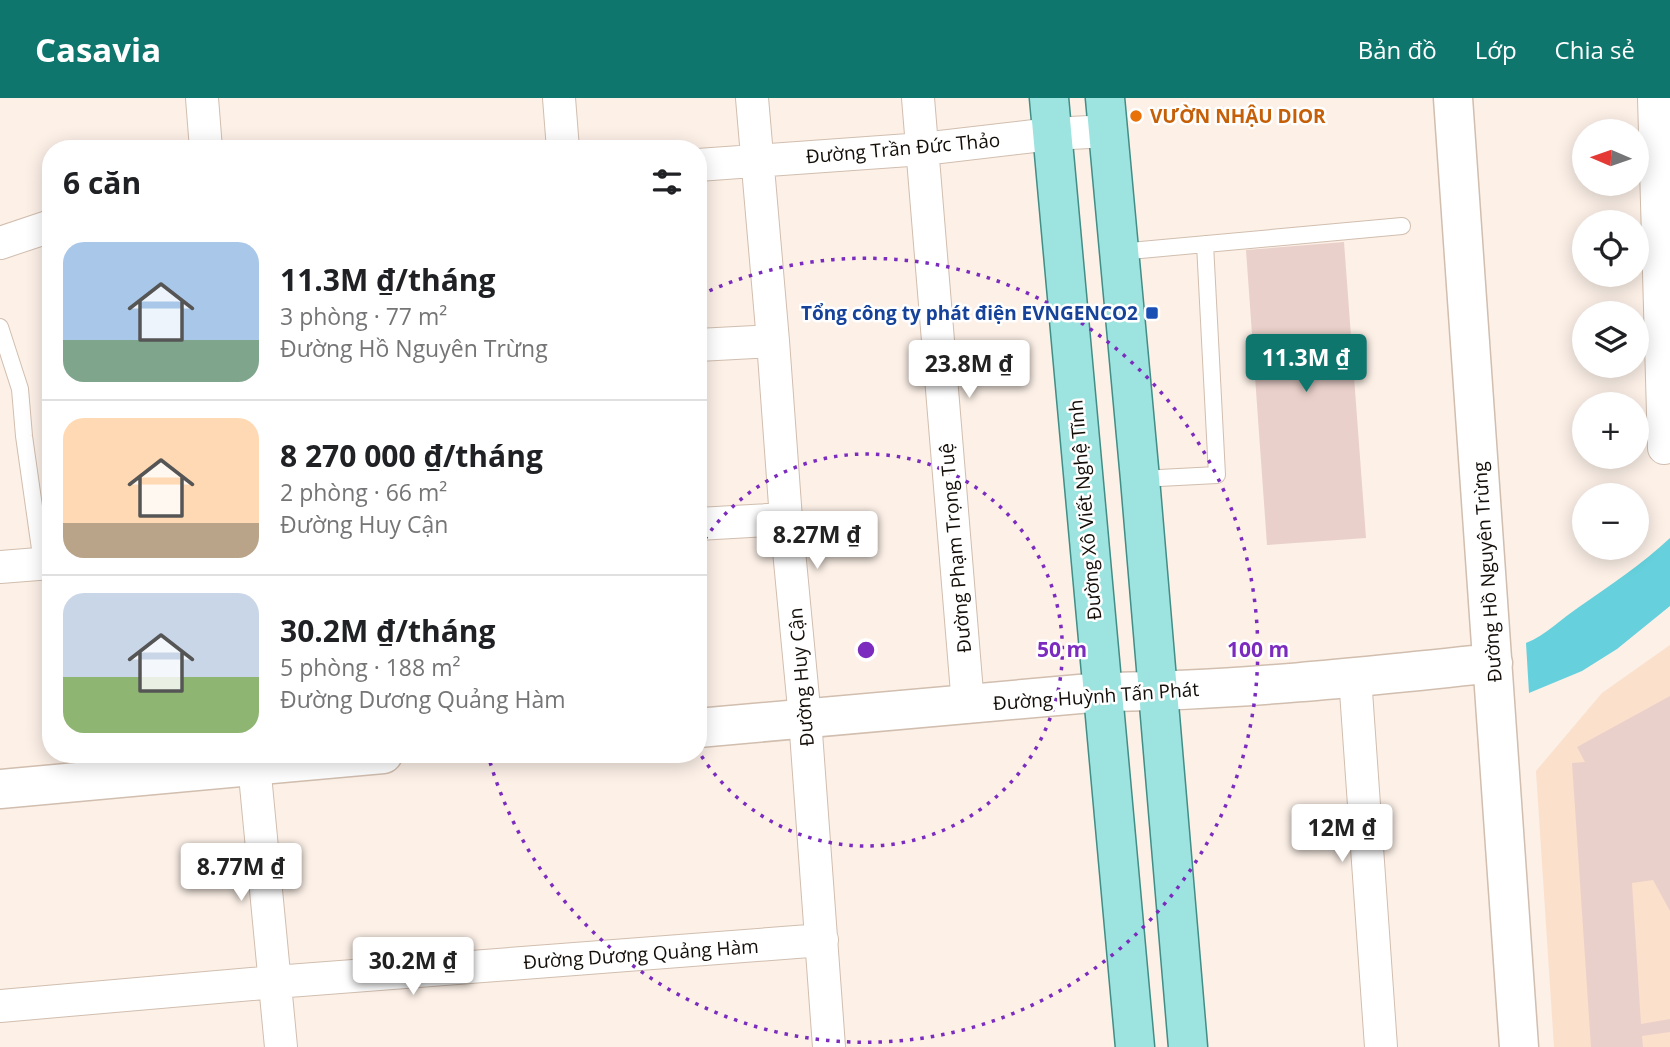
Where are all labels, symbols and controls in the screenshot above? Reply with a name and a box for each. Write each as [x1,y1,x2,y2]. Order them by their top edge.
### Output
text: Casavia [35,27,161,72]
text: Bản đồ [1358,33,1437,66]
text: Lớp [1475,33,1517,66]
text: Chia sẻ [1555,33,1635,66]
place label: VƯỜN NHẬU DIOR [1150,103,1326,129]
marker: VƯỜN NHẬU DIOR [1128,108,1144,124]
north arrow [1572,119,1648,196]
map controls [1572,119,1649,560]
street label: Đường Trần Đức Thảo [805,127,1001,169]
text: 6 căn [63,162,141,203]
icon: filters [648,163,686,201]
button: locate [1572,210,1649,287]
text: 11.3M ₫/tháng [280,259,495,300]
icon: home [119,270,203,354]
text: 3 phòng · 77 m² [280,300,447,332]
place label: Tổng công ty phát điện EVNGENCO2 [801,300,1138,326]
button: layers [1572,301,1649,378]
marker: Tổng công ty phát điện EVNGENCO2 [1144,305,1160,321]
text: Đường Hồ Nguyên Trừng [280,332,548,364]
pin: 11.3M ₫ [1241,334,1371,394]
pin: 23.8M ₫ [904,341,1034,400]
text: 11.3M ₫ [1262,341,1350,373]
text: 23.8M ₫ [925,347,1013,379]
button: + [1572,392,1649,469]
street label: Đường Xô Viết Nghệ Tĩnh [1062,399,1108,621]
text: 8 270 000 ₫/tháng [280,435,543,476]
street label: Đường Phạm Trọng Tuệ [933,442,977,654]
icon: home [119,446,203,530]
street label: Đường Hồ Nguyên Trừng [1466,461,1508,683]
text: 2 phòng · 66 m² [280,476,447,508]
button: − [1572,483,1649,560]
text: Đường Huy Cận [280,508,448,540]
pin: 8.27M ₫ [752,512,882,571]
text: 8.27M ₫ [773,518,861,550]
street label: Đường Huy Cận [782,607,820,747]
text: 30.2M ₫/tháng [280,610,495,651]
icon: home [119,621,203,705]
text: 50 m [1037,635,1087,663]
text: 100 m [1227,635,1289,663]
centre of rings [854,638,878,662]
text: 5 phòng · 188 m² [280,651,460,683]
street label: Đường Huỳnh Tấn Phát [992,676,1200,716]
text: Đường Dương Quảng Hàm [280,683,565,715]
pin: 12M ₫ [1293,804,1391,864]
text: 12M ₫ [1308,811,1376,843]
pin: 8.77M ₫ [176,844,306,903]
text: 8.77M ₫ [197,850,285,882]
street label: Đường Dương Quảng Hàm [522,933,760,975]
pin: 30.2M ₫ [348,937,478,997]
text: 30.2M ₫ [369,944,457,976]

